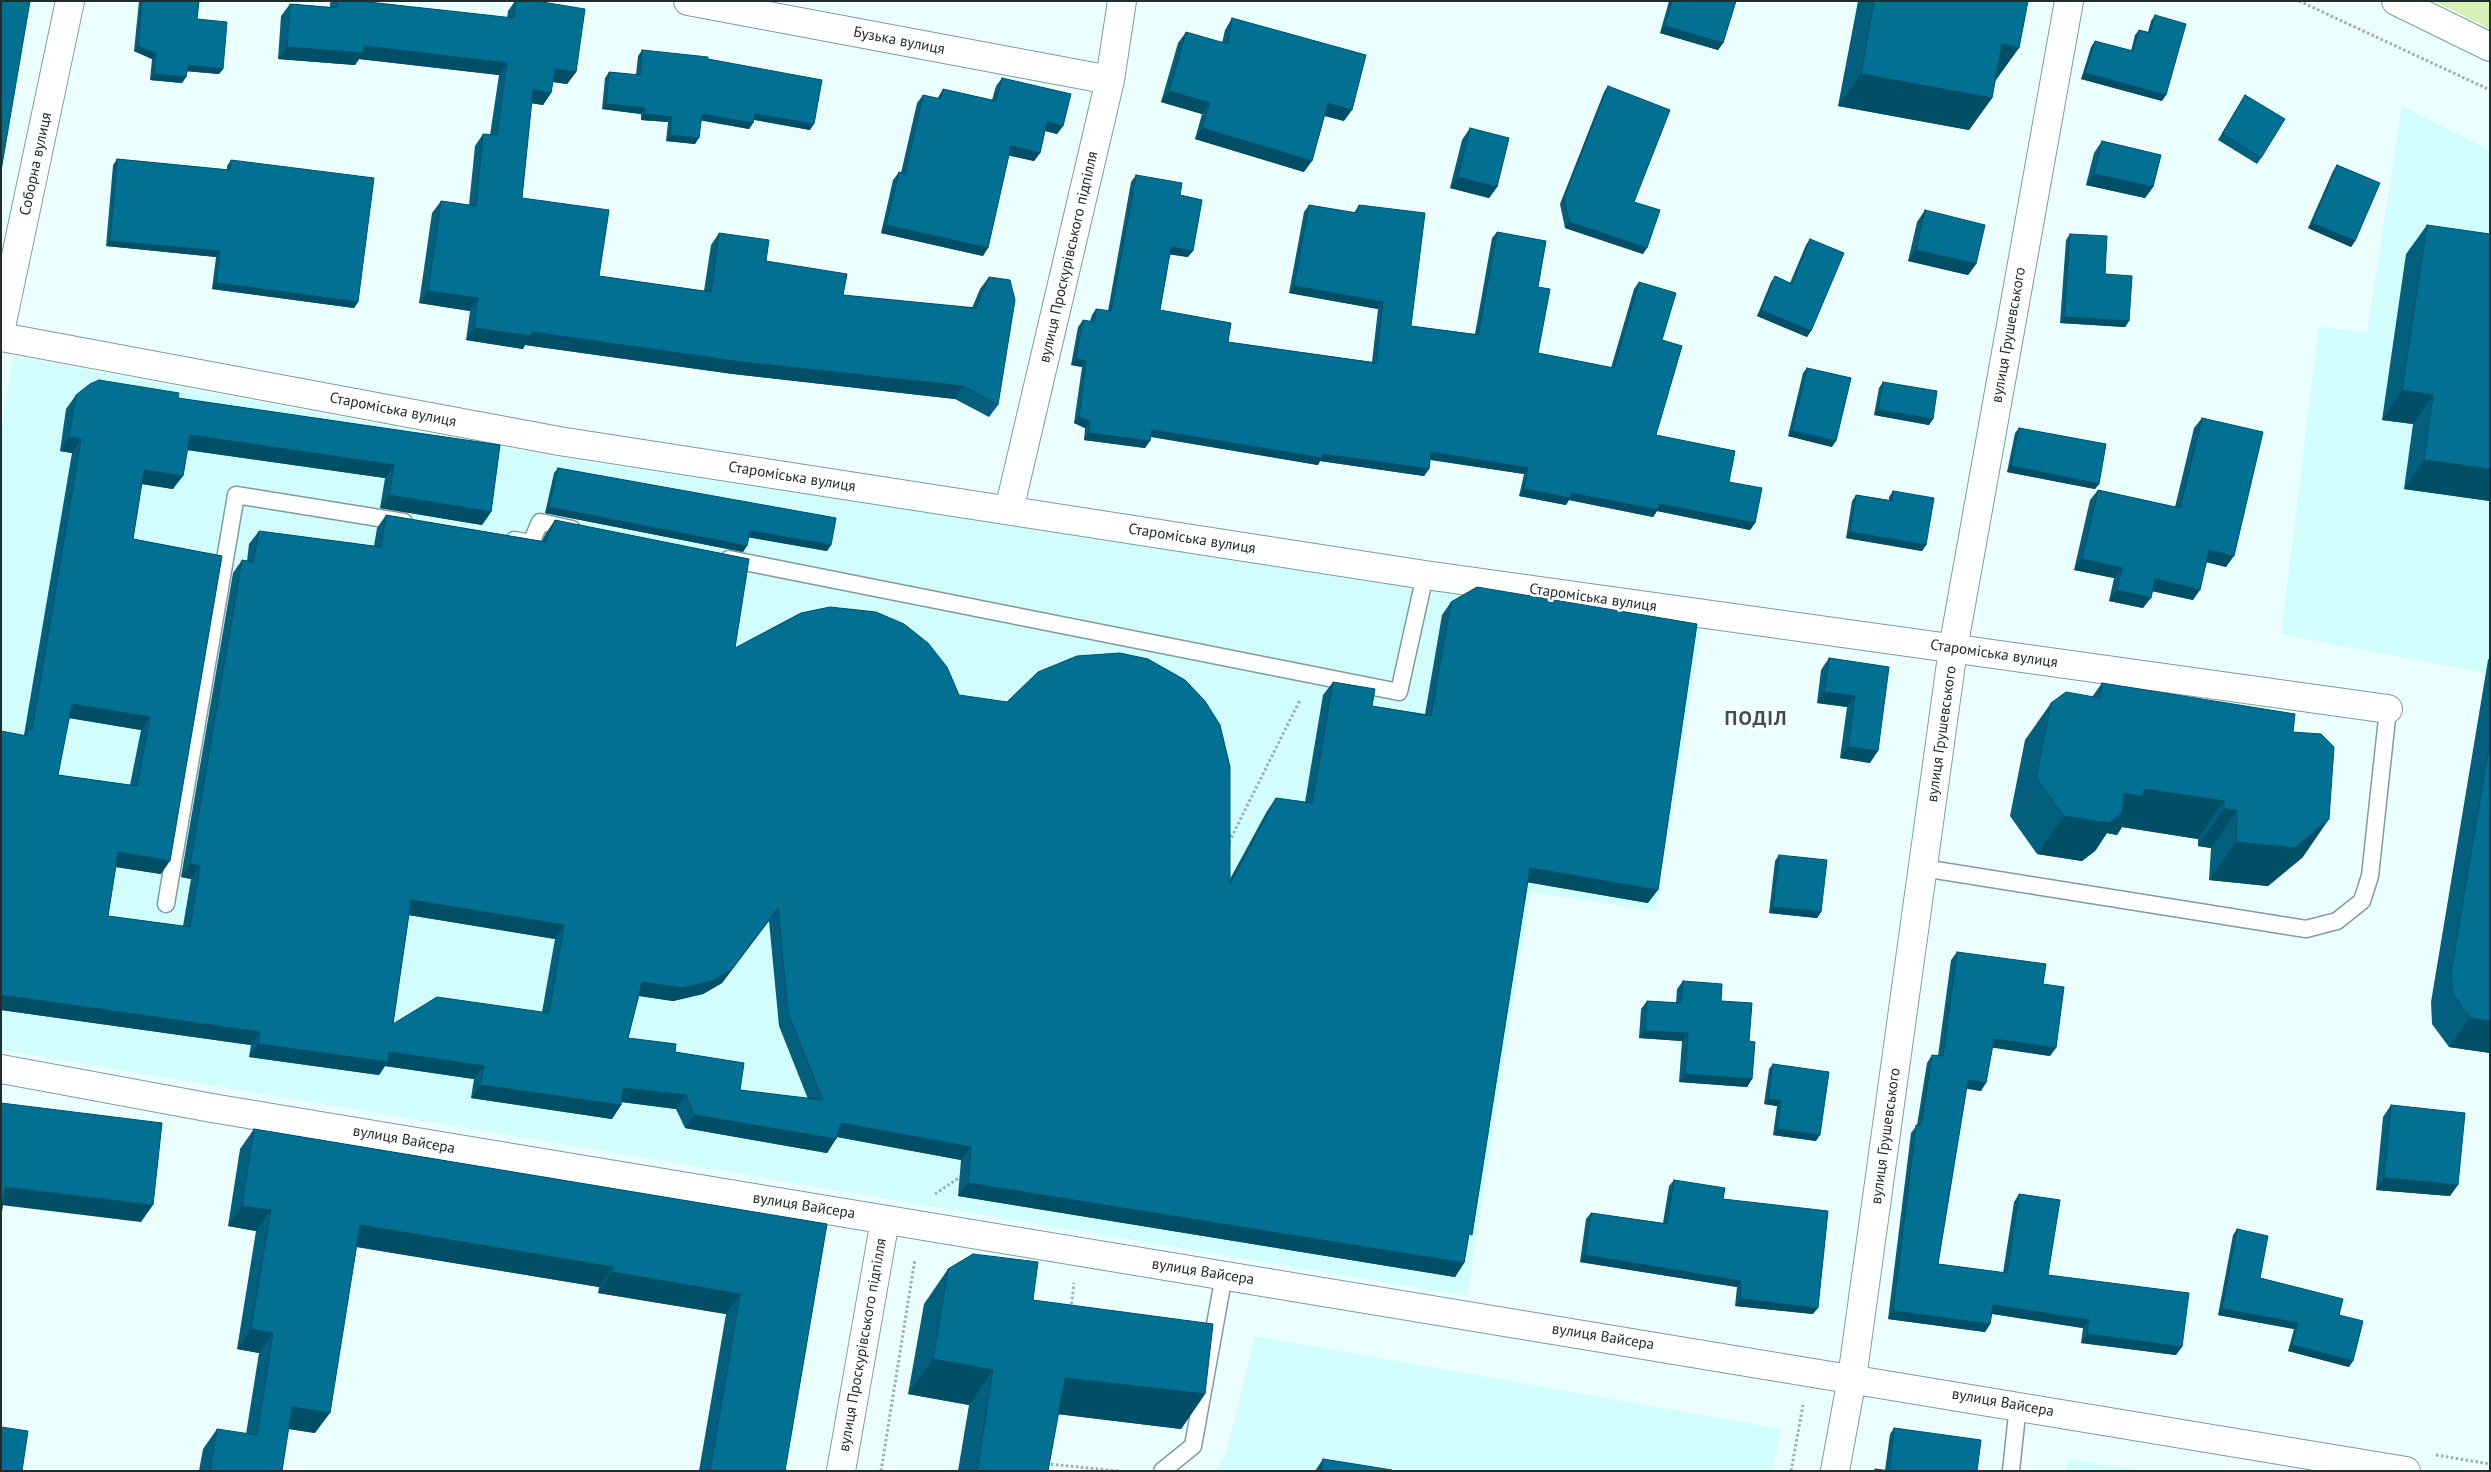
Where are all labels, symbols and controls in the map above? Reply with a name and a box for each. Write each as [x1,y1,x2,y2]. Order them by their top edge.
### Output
street label: Бузька вулиця [852,23,946,59]
street label: Соборна вулиця [16,111,56,217]
street label: вулиця Проскурівського підпілля [1036,150,1102,364]
street label: вулиця Грушевського [1988,266,2030,404]
street label: Староміська вулиця [328,389,458,431]
street label: Староміська вулиця [727,458,857,496]
street label: Староміська вулиця [1127,520,1257,558]
street label: Староміська вулиця [1528,580,1658,616]
street label: Староміська вулиця [1929,636,2059,672]
street label: вулиця Грушевського [1924,665,1960,803]
district label: ПОДІЛ [1724,707,1788,731]
street label: вулиця Грушевського [1868,1067,1904,1205]
street label: вулиця Вайсера [352,1122,456,1158]
street label: вулиця Вайсера [752,1189,856,1223]
street label: вулиця Проскурівського підпілля [835,1237,891,1453]
street label: вулиця Вайсера [1151,1255,1255,1289]
street label: вулиця Вайсера [1551,1320,1655,1354]
street label: вулиця Вайсера [1951,1385,2055,1421]

